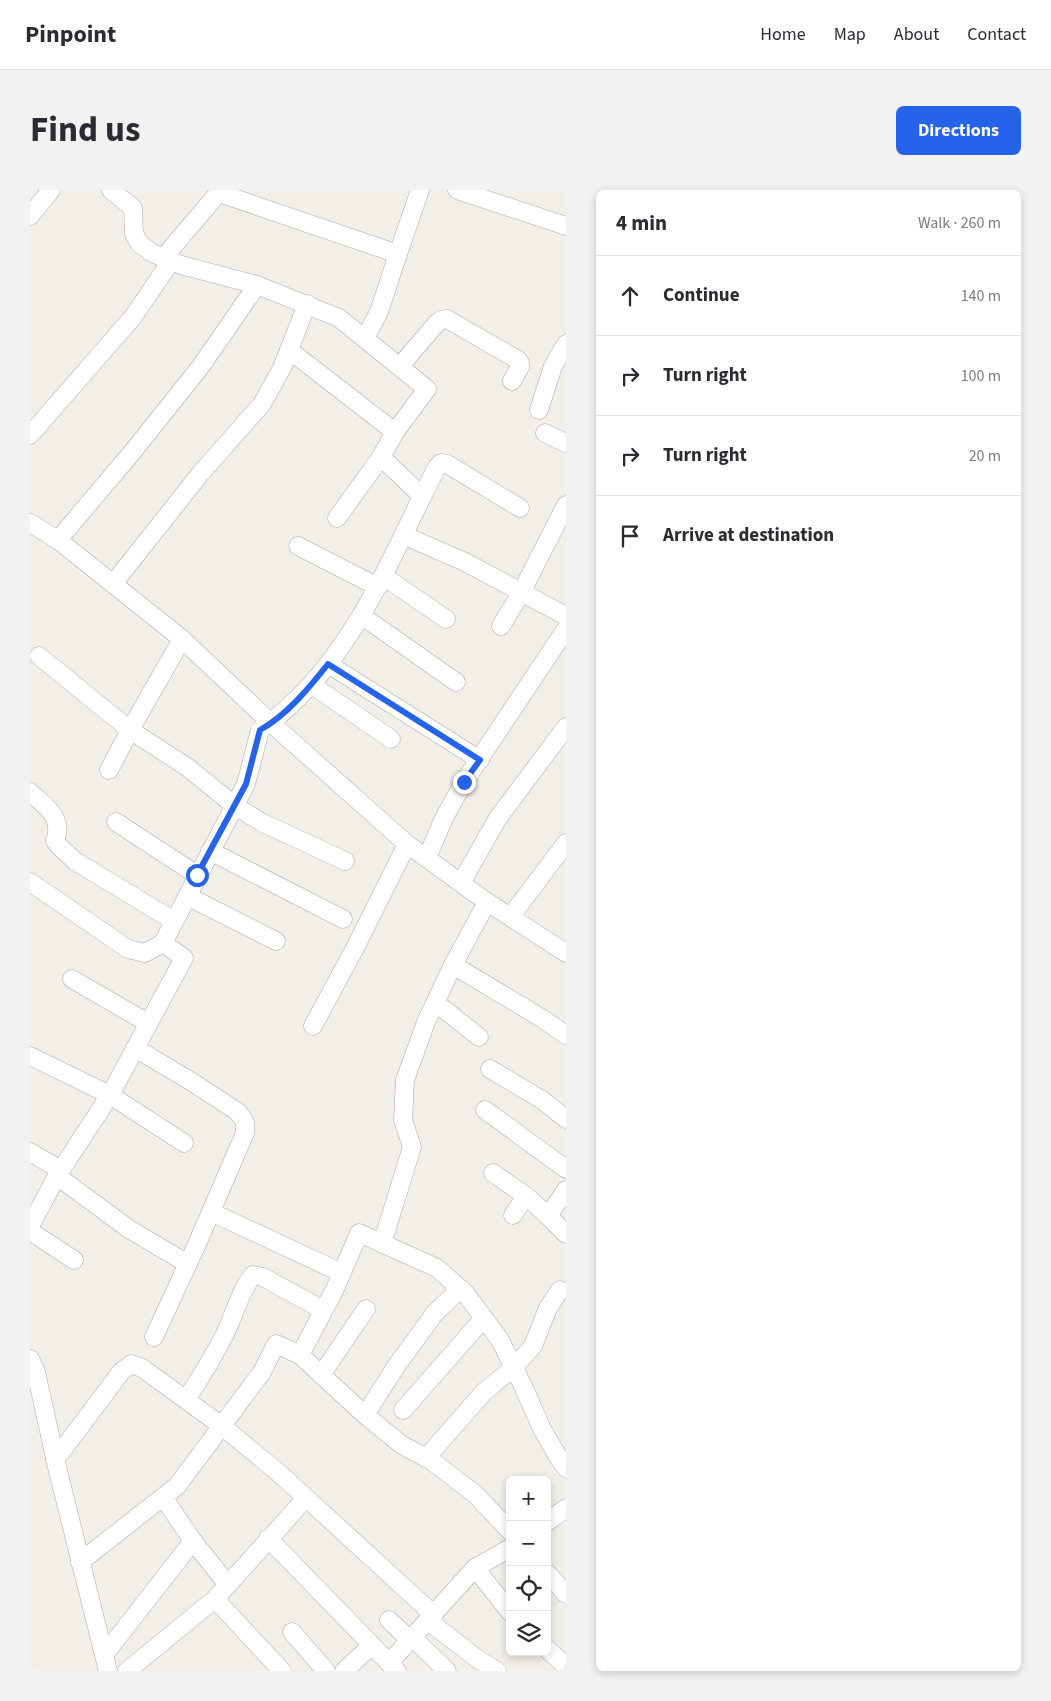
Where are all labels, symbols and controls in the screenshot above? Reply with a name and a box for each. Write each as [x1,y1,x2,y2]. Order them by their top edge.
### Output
text: Pinpoint [25,17,116,52]
text: Home [760,22,806,47]
text: Map [834,22,866,47]
text: About [894,22,939,47]
text: Contact [967,22,1026,47]
text: Find us [30,105,140,155]
button: Directions [896,106,1021,155]
text: 4 min [616,208,667,238]
text: Walk · 260 m [918,212,1001,234]
icon: ahead [616,282,644,310]
text: Continue [663,282,740,309]
text: 140 m [961,285,1001,307]
icon: right [616,362,644,390]
text: Turn right [663,362,747,389]
text: 100 m [961,365,1001,387]
icon: right [616,442,644,470]
text: Turn right [663,442,747,469]
text: 20 m [969,445,1001,467]
icon: arrive [616,522,644,550]
text: Arrive at destination [663,522,834,549]
route end [453,771,476,794]
route start [186,864,209,887]
map controls [506,1476,551,1656]
button: + [506,1476,551,1521]
button: − [506,1521,551,1566]
button: locate [506,1566,551,1611]
button: layers [506,1611,551,1656]

